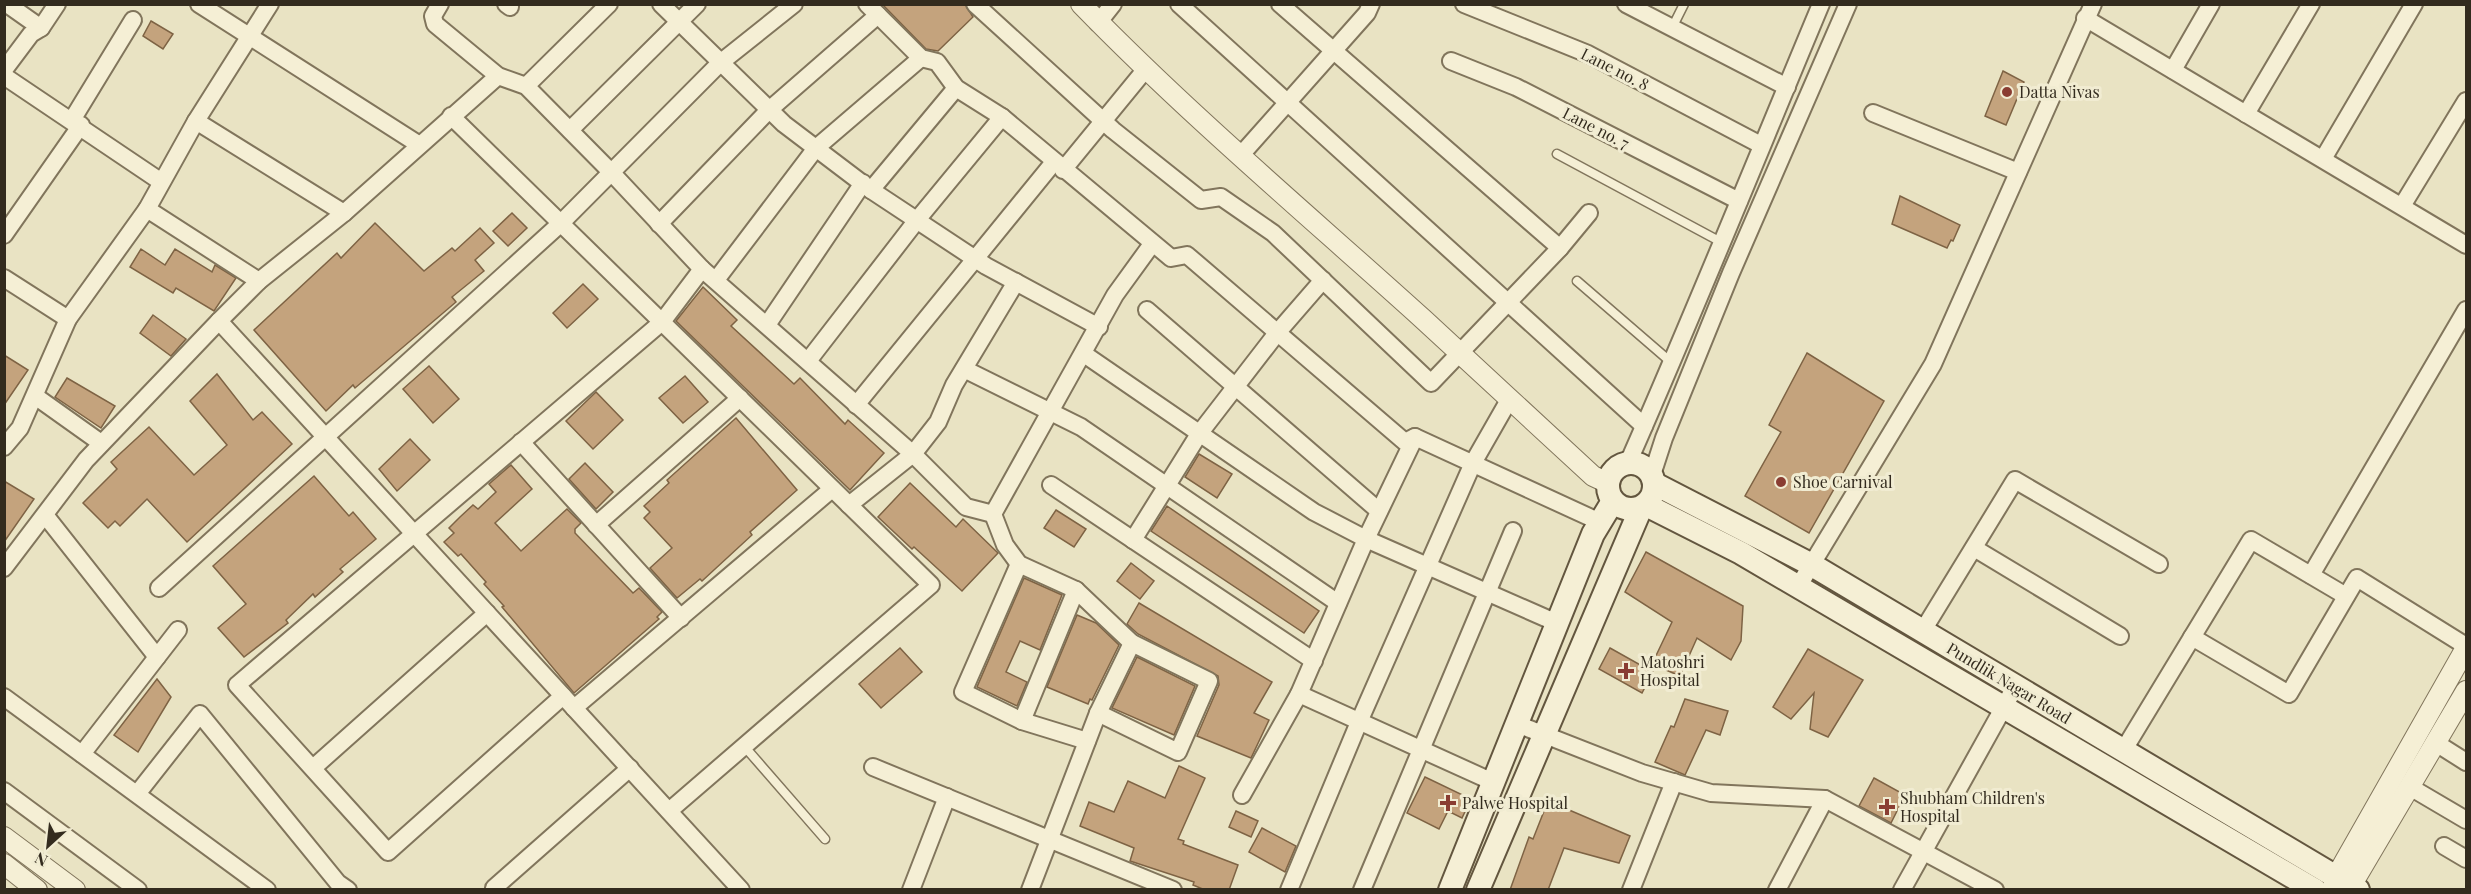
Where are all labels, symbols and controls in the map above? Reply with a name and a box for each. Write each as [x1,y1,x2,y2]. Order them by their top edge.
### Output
street label: Lane no. 8 [1578,42,1653,95]
place label: Datta Nivas [2019,81,2100,102]
marker: Datta Nivas [2000,85,2014,99]
street label: Lane no. 7 [1559,102,1633,153]
place label: Shoe Carnival [1793,471,1893,492]
marker: Shoe Carnival [1774,475,1788,489]
street label: Pundlik Nagar Road [1943,637,2075,728]
place label: Matoshri Hospital [1640,651,1705,690]
marker: Matoshri Hospital [1617,662,1635,680]
place label: Shubham Children's Hospital [1900,787,2045,826]
place label: Palwe Hospital [1462,792,1568,813]
marker: Palwe Hospital [1439,794,1457,812]
marker: Shubham Children's Hospital [1878,798,1896,816]
north arrow [18,816,78,876]
text: N [31,848,51,872]

